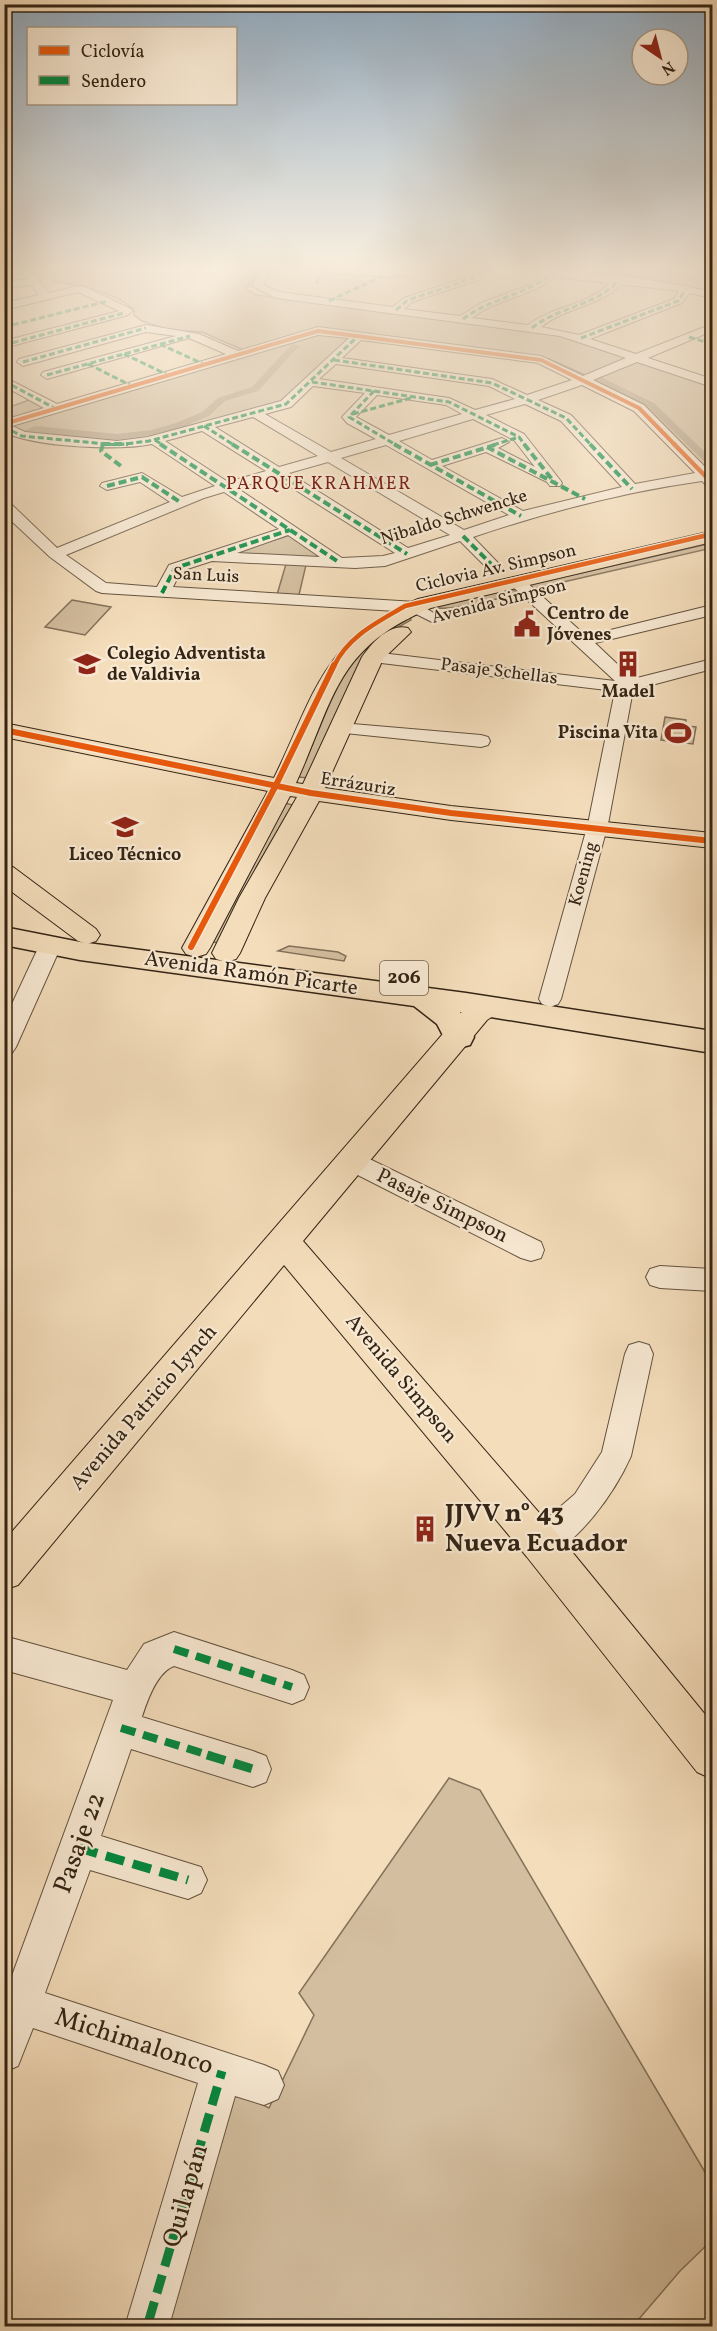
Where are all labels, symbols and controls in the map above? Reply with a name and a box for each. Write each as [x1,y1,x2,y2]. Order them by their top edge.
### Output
legend [27,27,237,105]
north arrow [630,27,690,87]
text: Ciclovía [81,40,144,65]
text: N [656,55,679,80]
text: Sendero [81,70,146,95]
district label: PARQUE KRAHMER [226,472,412,497]
street label: Nibaldo Schwencke [377,484,531,552]
street label: Ciclovia Av. Simpson [413,538,579,600]
street label: San Luis [172,562,240,590]
street label: Avenida Simpson [429,573,569,631]
place label: Centro de Jóvenes [546,602,629,648]
public building icon: Centro de Jóvenes [512,609,542,639]
place label: Colegio Adventista de Valdivia [107,642,266,688]
school or university icon: Colegio Adventista de Valdivia [72,649,102,679]
building icon: Madel [613,649,643,679]
street label: Pasaje Schellas [439,652,559,692]
place label: Madel [601,680,655,705]
sports icon: Piscina Vita [663,718,693,748]
place label: Piscina Vita [558,721,658,746]
street label: Errázuriz [319,767,397,803]
school or university icon: Liceo Técnico [110,812,140,842]
street label: Koening [563,839,605,909]
place label: Liceo Técnico [69,843,181,868]
street label: Avenida Ramón Picarte [142,945,360,1003]
road number: 206 [380,961,428,995]
street label: Pasaje Simpson [371,1162,513,1250]
street label: Avenida Simpson [338,1308,464,1450]
street label: Avenida Patricio Lynch [64,1319,224,1497]
place label: JJVV n° 43 Nueva Ecuador [444,1496,628,1562]
building icon: JJVV n° 43 Nueva Ecuador [410,1514,440,1544]
street label: Pasaje 22 [45,1788,115,1898]
street label: Michimalonco [50,1999,218,2085]
street label: Quilapán [154,2140,218,2252]

